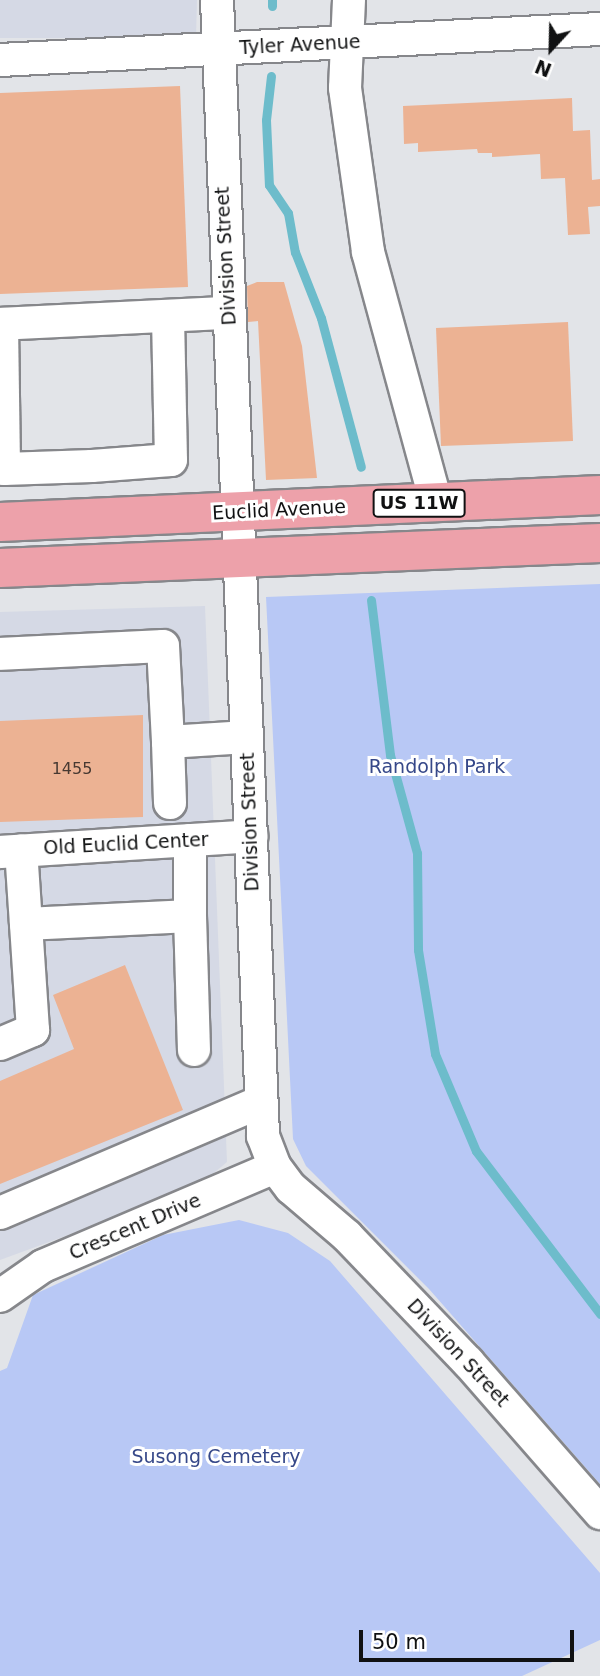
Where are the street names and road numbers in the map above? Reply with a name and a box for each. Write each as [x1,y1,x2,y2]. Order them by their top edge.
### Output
street label: Tyler Avenue [239,30,361,60]
street label: Division Street [211,186,241,326]
road number: US 11W [372,489,466,518]
street label: Euclid Avenue [212,495,346,525]
street label: Division Street [236,752,264,892]
street label: Old Euclid Center [43,828,209,860]
street label: Crescent Drive [66,1189,204,1265]
street label: Division Street [402,1294,514,1412]

